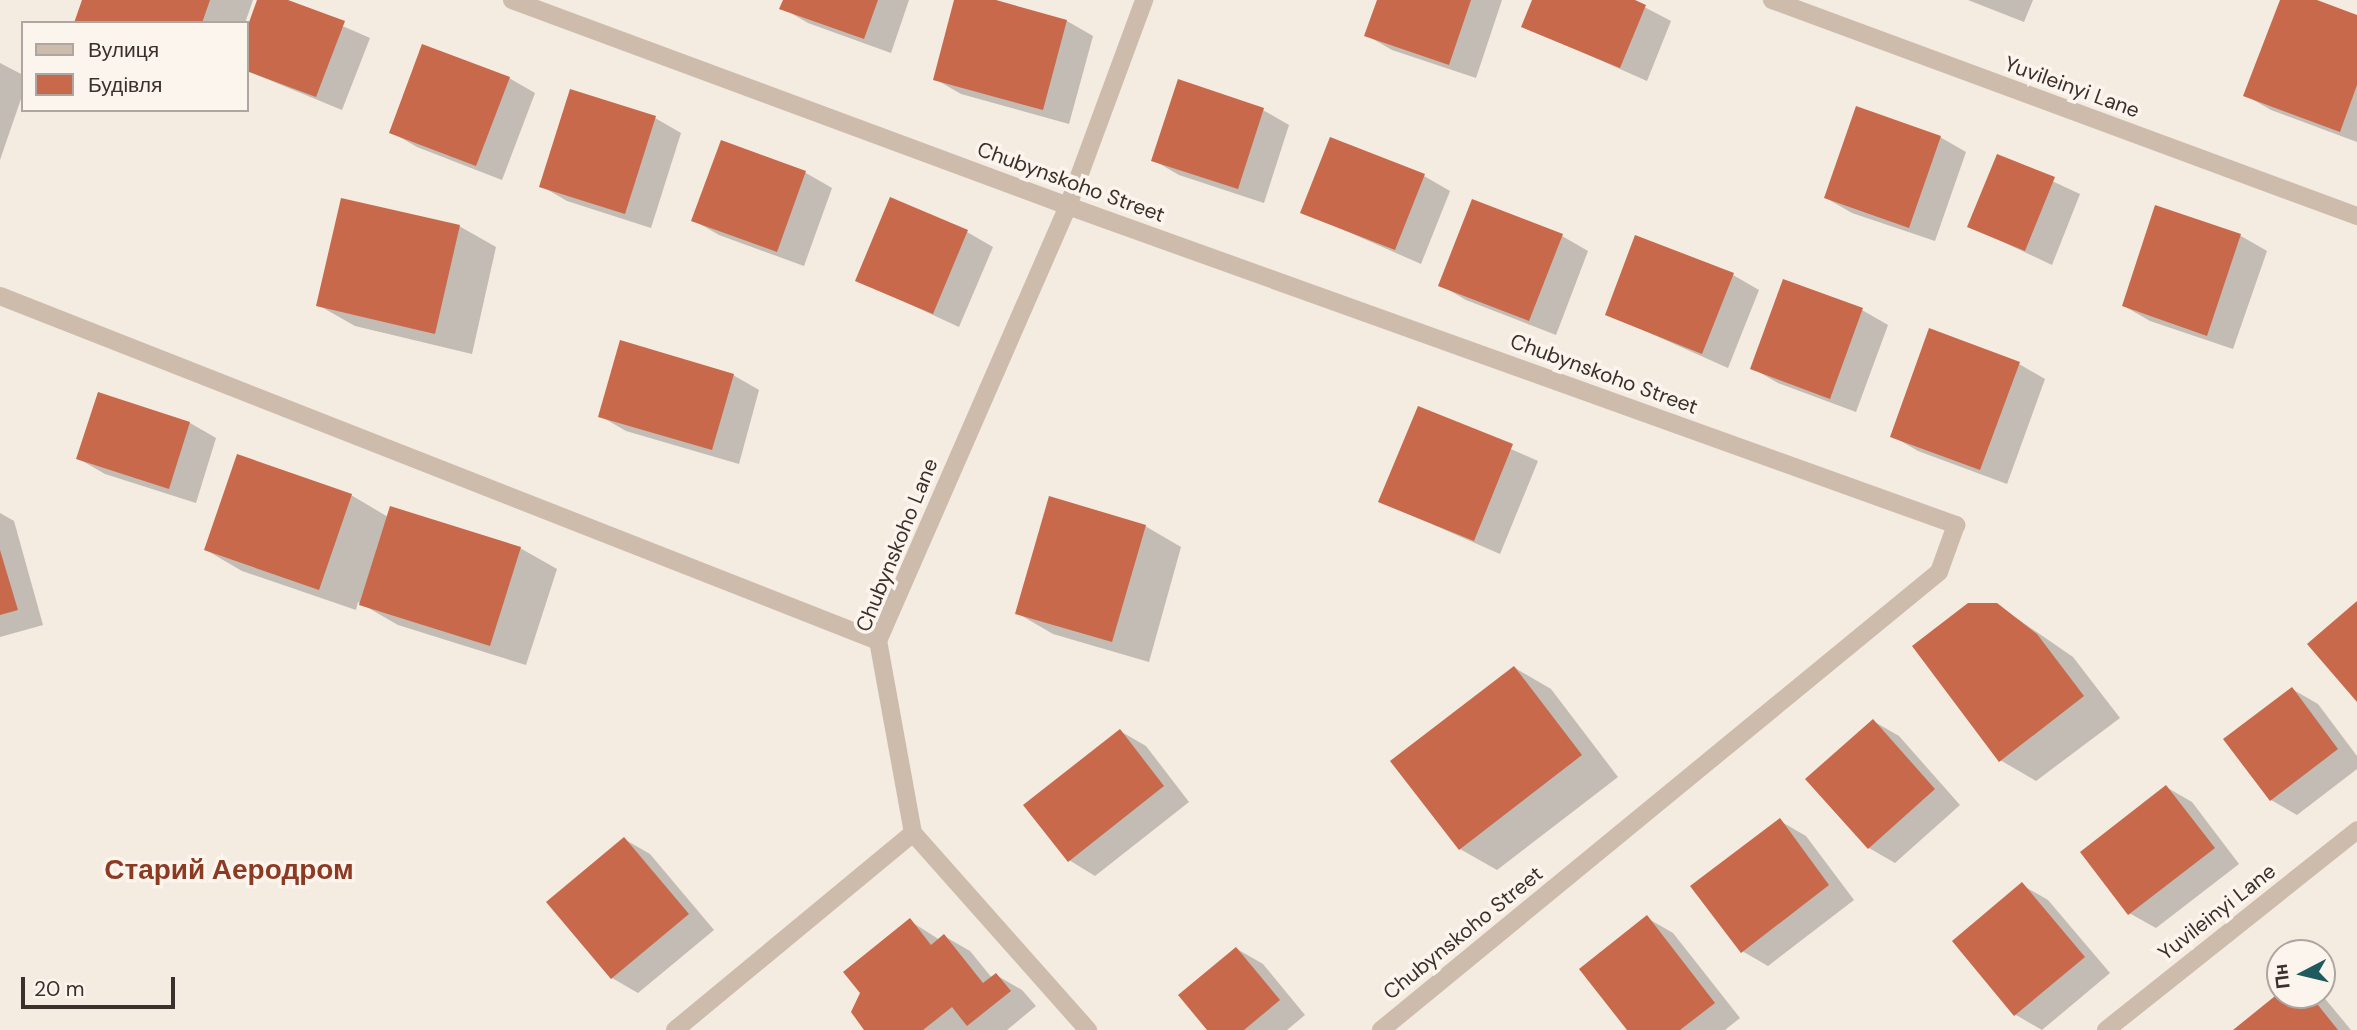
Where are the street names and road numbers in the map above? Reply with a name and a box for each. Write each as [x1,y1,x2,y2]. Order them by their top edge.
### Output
street label: Yuvileinyi Lane [2001,51,2143,123]
street label: Chubynskoho Street [974,136,1168,228]
street label: Chubynskoho Street [1507,328,1701,420]
street label: Chubynskoho Lane [851,455,943,635]
street label: Yuvileinyi Lane [2153,858,2281,966]
street label: Chubynskoho Street [1378,861,1548,1005]

